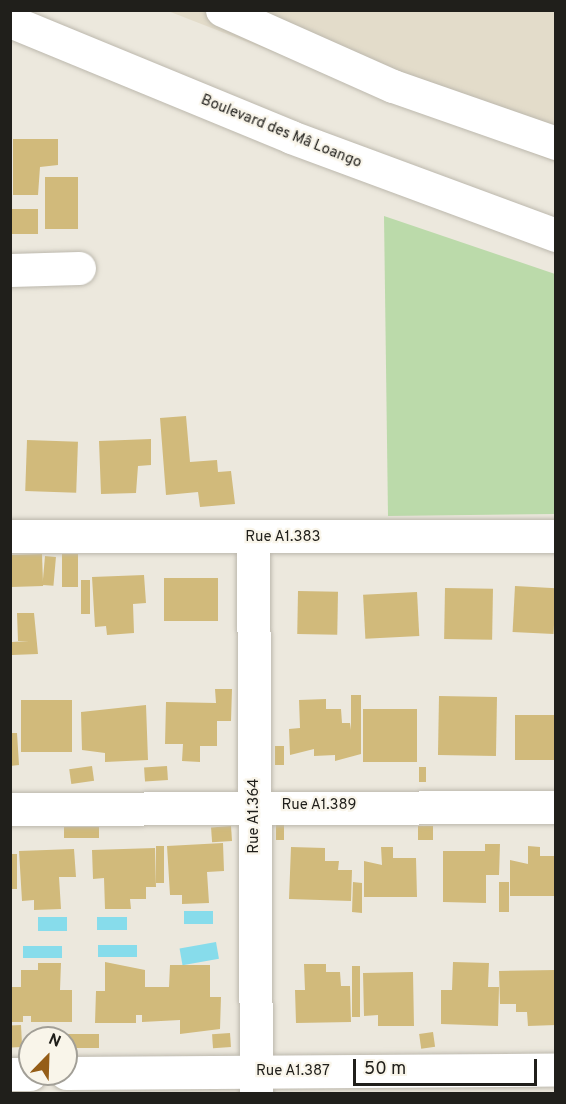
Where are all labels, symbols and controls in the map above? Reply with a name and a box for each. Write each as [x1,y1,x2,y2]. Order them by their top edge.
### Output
street label: Boulevard des Mâ Loango [198,91,364,173]
street label: Rue A1.383 [245,529,321,547]
street label: Rue A1.364 [246,778,264,854]
street label: Rue A1.389 [281,797,357,815]
north arrow [18,1026,78,1086]
text: N [45,1030,63,1053]
scale bar [356,1047,540,1085]
text: 50 m [364,1058,406,1081]
street label: Rue A1.387 [256,1063,330,1081]

